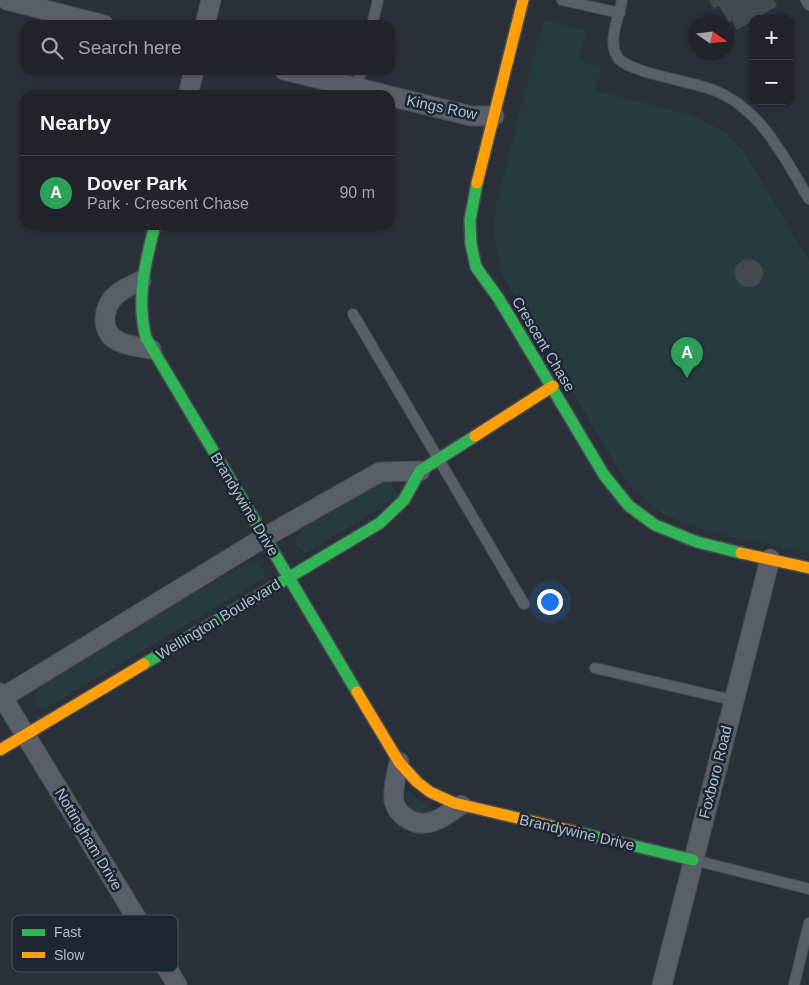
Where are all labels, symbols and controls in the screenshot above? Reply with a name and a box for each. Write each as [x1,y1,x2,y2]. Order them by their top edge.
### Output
north arrow [689,15,734,60]
map controls [749,15,794,105]
button: + [749,15,794,60]
search box [20,20,395,75]
icon: search [38,34,66,62]
text: Search here [78,37,182,58]
button: − [749,60,794,105]
street label: Kings Row [405,91,479,123]
text: Nearby [40,111,111,134]
text: Dover Park [87,173,187,194]
text: A [50,184,62,201]
text: 90 m [339,184,375,201]
text: Park · Crescent Chase [87,195,249,212]
street label: Crescent Chase [509,294,579,394]
pin: A [671,337,703,378]
street label: Brandywine Drive [207,449,283,559]
street label: Wellington Boulevard [153,575,283,663]
your location [537,589,563,615]
street label: Foxboro Road [695,724,735,820]
street label: Nottingham Drive [52,785,126,893]
street label: Brandywine Drive [518,810,636,854]
legend [12,915,178,972]
text: Fast [54,924,81,940]
text: Slow [54,947,85,963]

